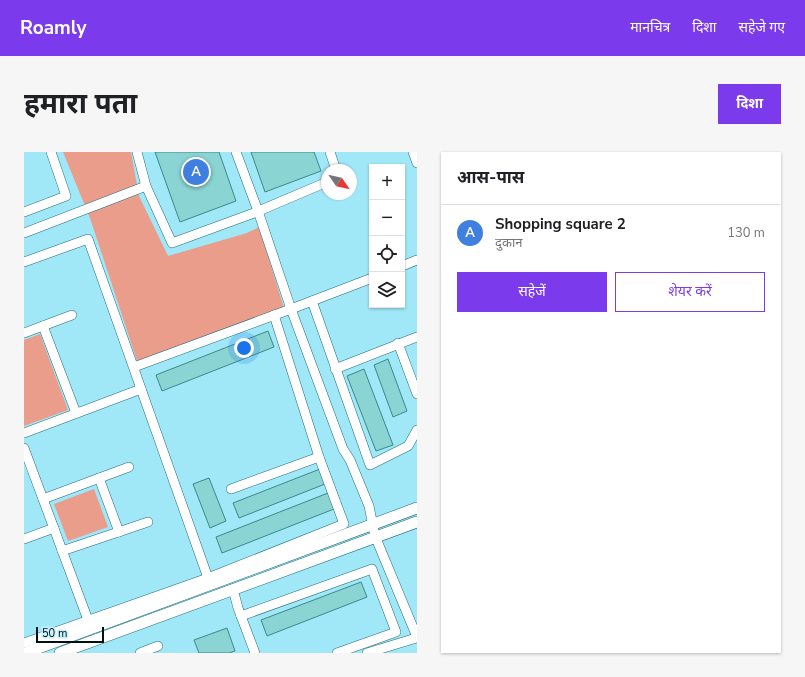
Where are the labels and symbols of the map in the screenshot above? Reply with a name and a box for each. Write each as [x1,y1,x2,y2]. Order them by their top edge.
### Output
pin: A [183,157,209,187]
north arrow [321,164,357,200]
your location [234,338,254,358]
scale bar [36,625,104,644]

